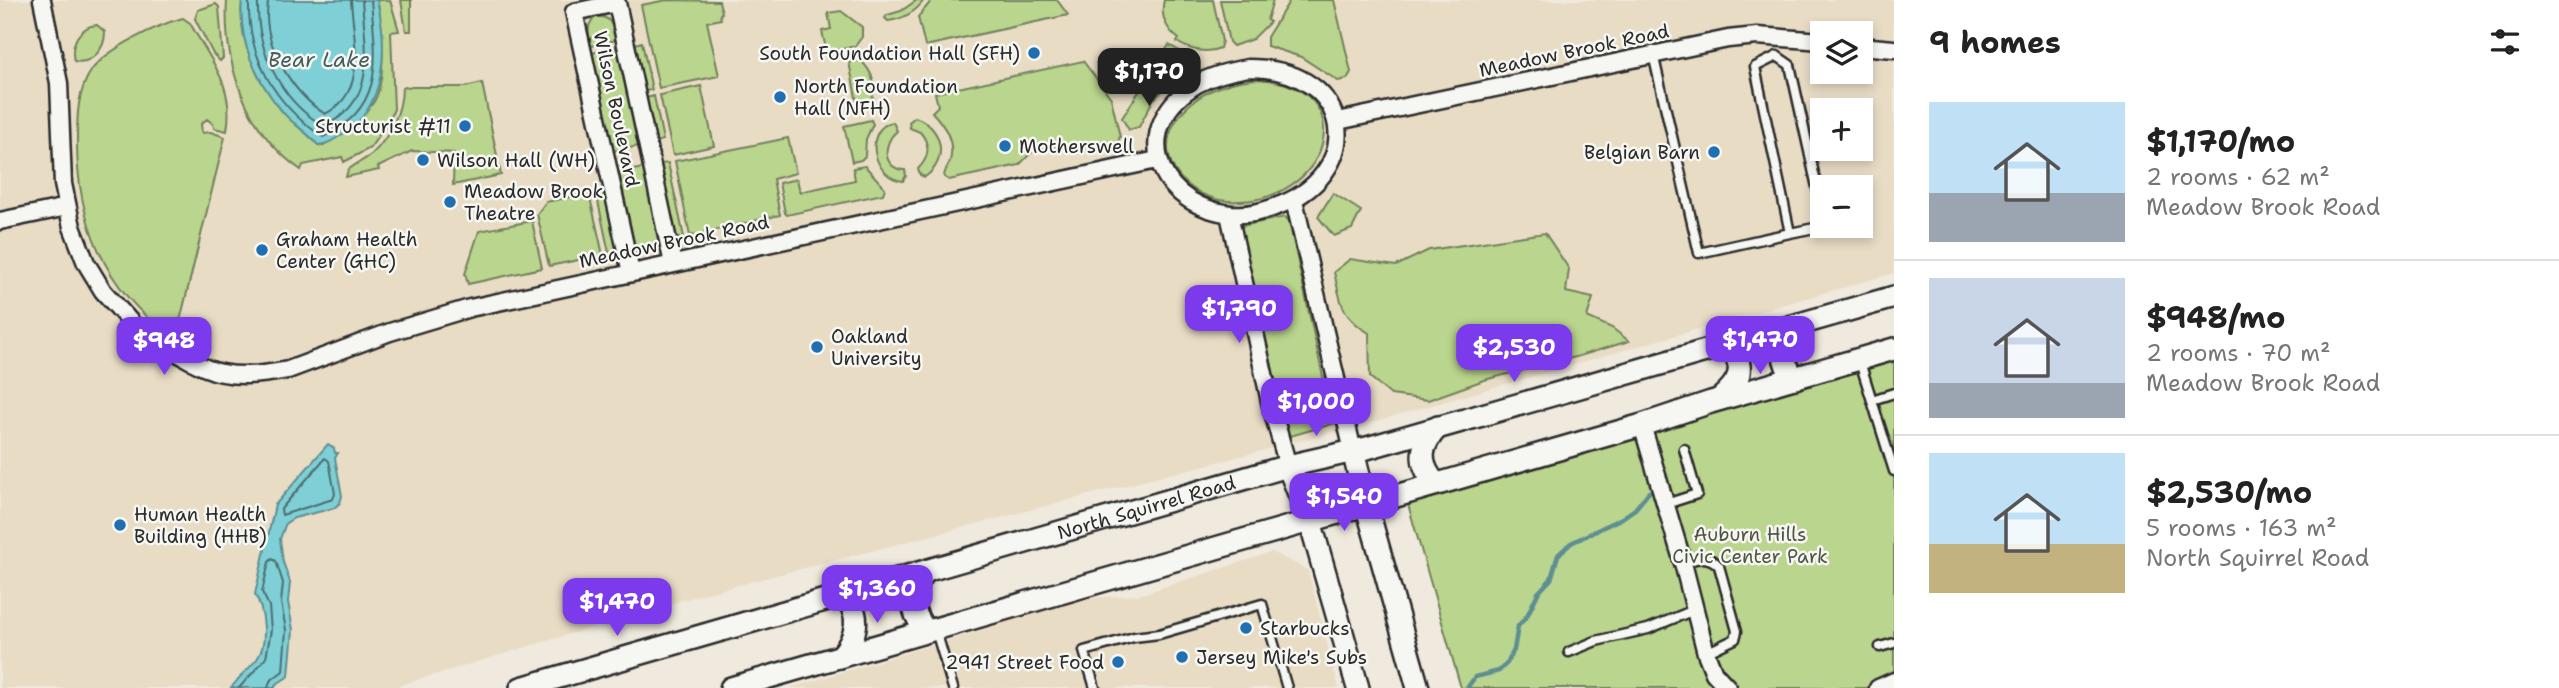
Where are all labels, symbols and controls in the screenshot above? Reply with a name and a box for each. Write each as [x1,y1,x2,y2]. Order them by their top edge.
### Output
street label: Meadow Brook Road [1477,18,1671,83]
map controls [1810,21,1873,238]
button: layers [1810,21,1873,84]
text: 9 homes [1929,22,2061,63]
icon: filters [2486,23,2524,61]
street label: Wilson Boulevard [588,29,645,190]
place label: South Foundation Hall (SFH) [759,41,1020,66]
marker: South Foundation Hall (SFH) [1026,45,1042,61]
water label: Bear Lake [268,46,370,74]
pin: $1,170 [1092,48,1206,108]
text: $1,170 [1114,56,1184,86]
place label: North Foundation Hall (NFH) [794,74,958,121]
marker: North Foundation Hall (NFH) [772,89,788,105]
button: + [1810,98,1873,161]
place label: Structurist #11 [315,114,451,139]
marker: Structurist #11 [457,118,473,134]
text: $1,170/mo [2146,121,2295,162]
icon: home [1985,130,2069,214]
place label: Motherswell [1019,134,1134,159]
marker: Motherswell [997,138,1013,154]
place label: Belgian Barn [1584,140,1700,165]
marker: Belgian Barn [1706,144,1722,160]
place label: Wilson Hall (WH) [437,148,595,173]
marker: Wilson Hall (WH) [415,152,431,168]
text: 2 rooms · 62 m² [2146,162,2330,192]
button: − [1810,175,1873,238]
place label: Meadow Brook Theatre [464,179,603,226]
text: Meadow Brook Road [2146,192,2380,222]
marker: Meadow Brook Theatre [442,194,458,210]
street label: Meadow Brook Road [577,209,771,274]
place label: Graham Health Center (GHC) [276,227,418,274]
marker: Graham Health Center (GHC) [254,242,270,258]
pin: $1,790 [1182,286,1296,345]
text: $1,790 [1201,293,1277,323]
text: $948/mo [2146,297,2286,338]
icon: home [1985,306,2069,390]
pin: $1,470 [1703,316,1817,376]
pin: $948 [123,318,205,377]
place label: Oakland University [831,324,922,371]
pin: $2,530 [1457,324,1571,384]
text: $1,470 [1722,324,1798,354]
text: $948 [133,325,195,355]
text: $2,530 [1472,332,1556,362]
text: 2 rooms · 70 m² [2146,338,2331,368]
marker: Oakland University [809,339,825,355]
text: Meadow Brook Road [2146,368,2380,398]
pin: $1,000 [1259,378,1373,438]
text: $1,000 [1277,386,1355,416]
street label: North Squirrel Road [1054,470,1239,545]
text: $2,530/mo [2146,472,2312,513]
pin: $1,540 [1287,474,1401,533]
text: $1,540 [1305,481,1383,511]
icon: home [1985,481,2069,565]
place label: Human Health Building (HHB) [134,502,267,549]
text: 5 rooms · 163 m² [2146,513,2337,543]
marker: Human Health Building (HHB) [112,517,128,533]
park label: Auburn Hills Civic Center Park [1672,522,1828,569]
text: North Squirrel Road [2146,543,2369,573]
pin: $1,360 [820,566,934,625]
text: $1,360 [838,573,916,603]
pin: $1,470 [560,578,674,638]
text: $1,470 [579,586,655,616]
place label: Starbucks [1260,616,1350,641]
marker: Starbucks [1238,620,1254,636]
place label: Jersey Mike's Subs [1196,645,1367,670]
marker: Jersey Mike's Subs [1174,649,1190,665]
place label: 2941 Street Food [945,650,1104,675]
marker: 2941 Street Food [1110,654,1126,670]

